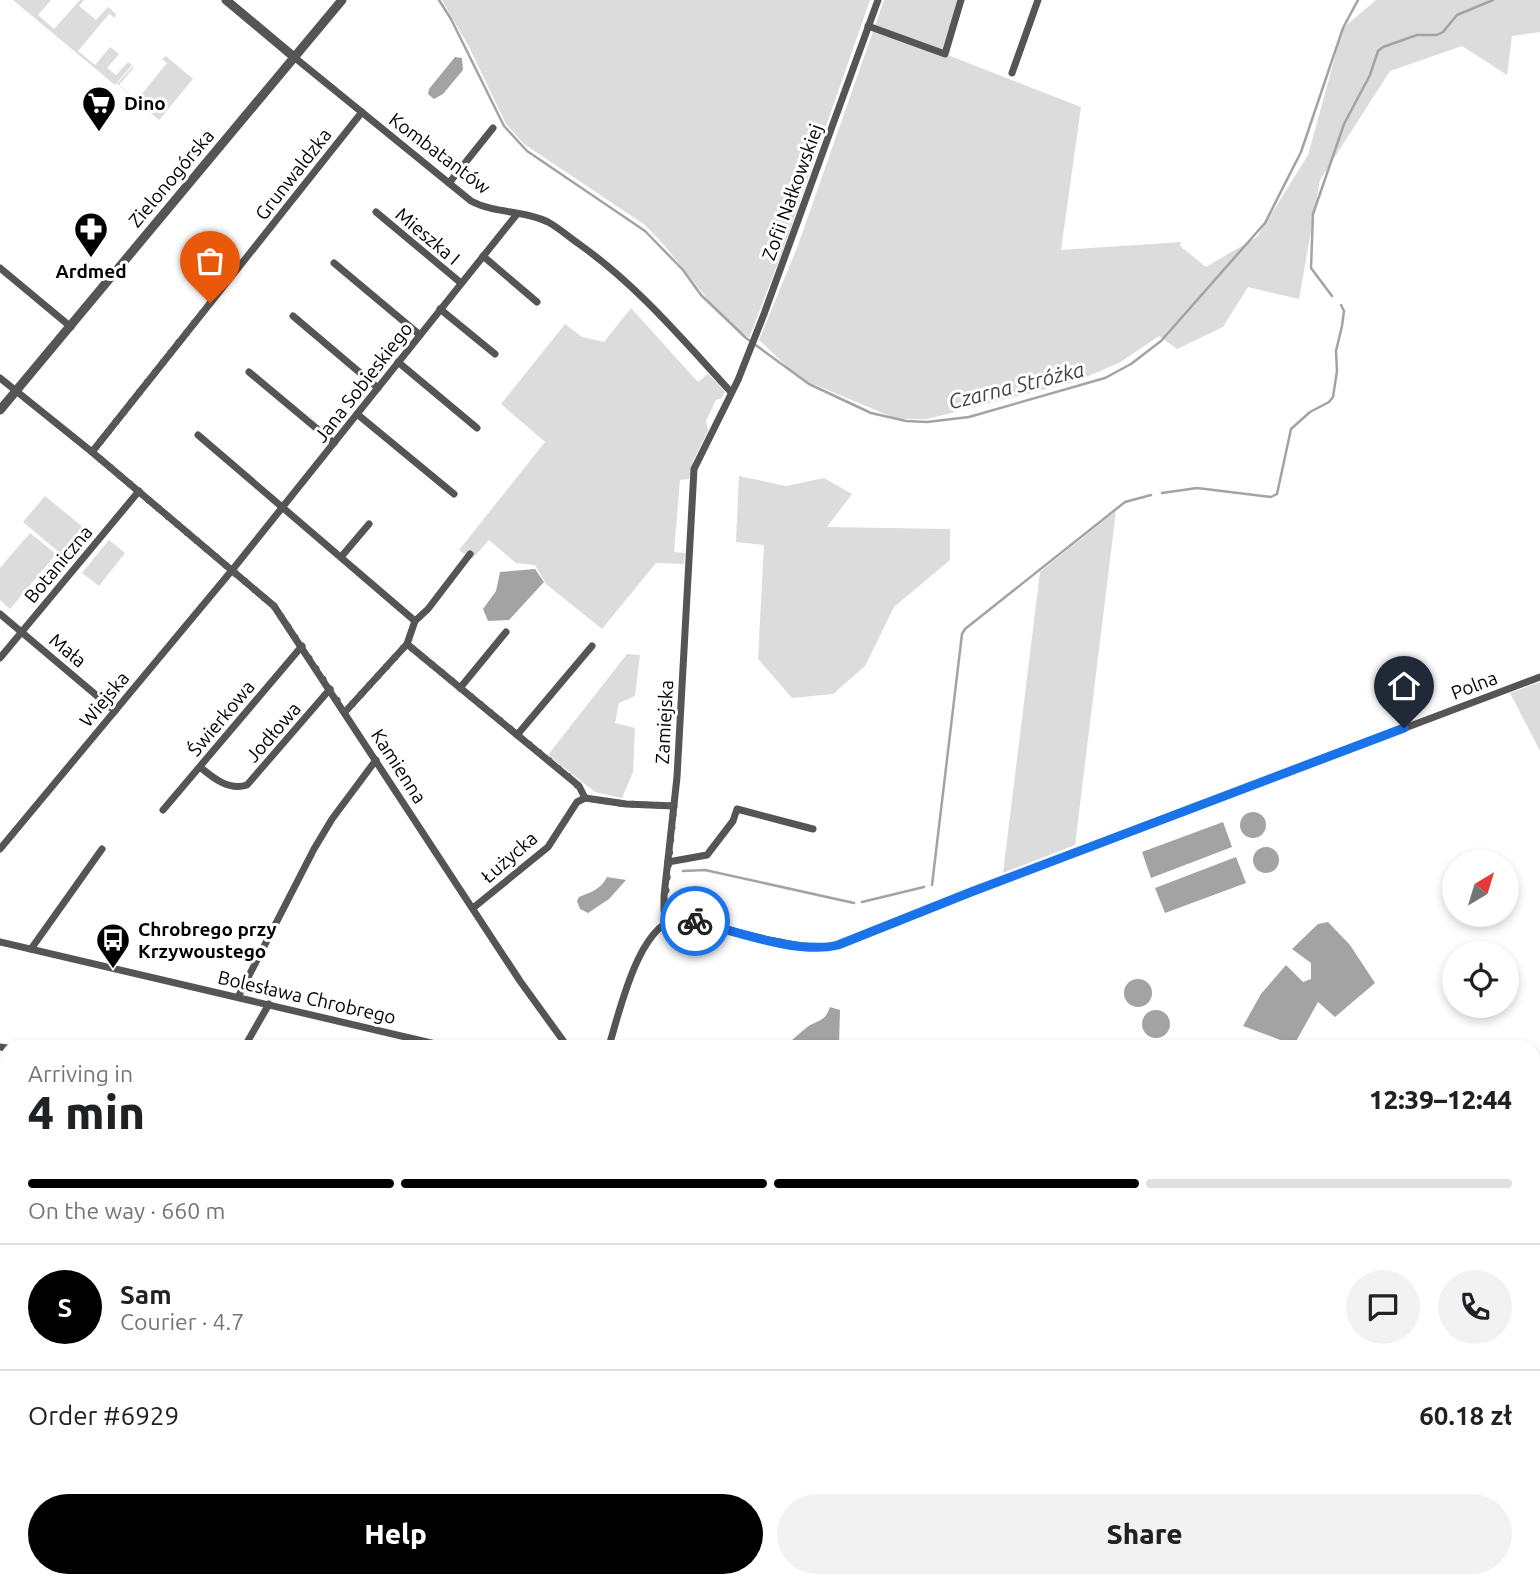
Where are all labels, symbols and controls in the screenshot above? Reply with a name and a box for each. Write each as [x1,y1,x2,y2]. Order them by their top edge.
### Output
supermarket icon: Dino [80,84,118,133]
place label: Dino [124,92,166,114]
street label: Kombatantów [385,108,495,198]
street label: Zofii Nałkowskiej [757,121,827,263]
street label: Grunwaldzka [250,124,336,224]
street label: Zielonogórska [124,125,218,231]
street label: Mieszka I [391,203,465,269]
pharmacy icon: Ardmed [72,210,110,259]
pin [180,231,240,303]
icon: bag [191,242,229,280]
place label: Ardmed [55,260,127,282]
street label: Jana Sobieskiego [309,318,417,446]
water label: Czarna Stróżka [946,357,1086,413]
street label: Botaniczna [19,521,97,607]
street label: Mała [45,628,91,672]
pin [1374,656,1434,728]
street label: Polna [1448,666,1500,704]
street label: Wiejska [75,667,133,731]
icon: home [1385,667,1423,705]
street label: Świerkowa [183,676,259,760]
street label: Zamiejska [651,679,677,765]
street label: Jodłowa [241,698,305,766]
street label: Kamienna [367,725,431,807]
street label: Łużycka [477,827,541,887]
north arrow [1442,850,1519,928]
map controls [1442,850,1519,1018]
courier [660,886,730,956]
icon: bike [676,902,714,940]
place label: Chrobrego przy Krzywoustego [138,918,277,962]
bus stop icon: Chrobrego przy Krzywoustego [94,921,132,970]
button: locate [1442,941,1519,1018]
street label: Bolesława Chrobrego [216,966,398,1028]
text: Arriving in [28,1061,133,1086]
text: 12:39–12:44 [1369,1085,1512,1114]
text: 4 min [28,1086,145,1138]
text: On the way · 660 m [28,1198,225,1223]
button: chat [1346,1270,1420,1344]
button: phone [1438,1270,1512,1344]
text: Sam [120,1280,172,1309]
text: S [58,1293,72,1322]
text: Courier · 4.7 [120,1309,244,1334]
text: Order #6929 [28,1401,179,1430]
text: 60.18 zł [1419,1401,1512,1430]
button: Help [28,1494,763,1574]
button: Share [777,1494,1512,1574]

